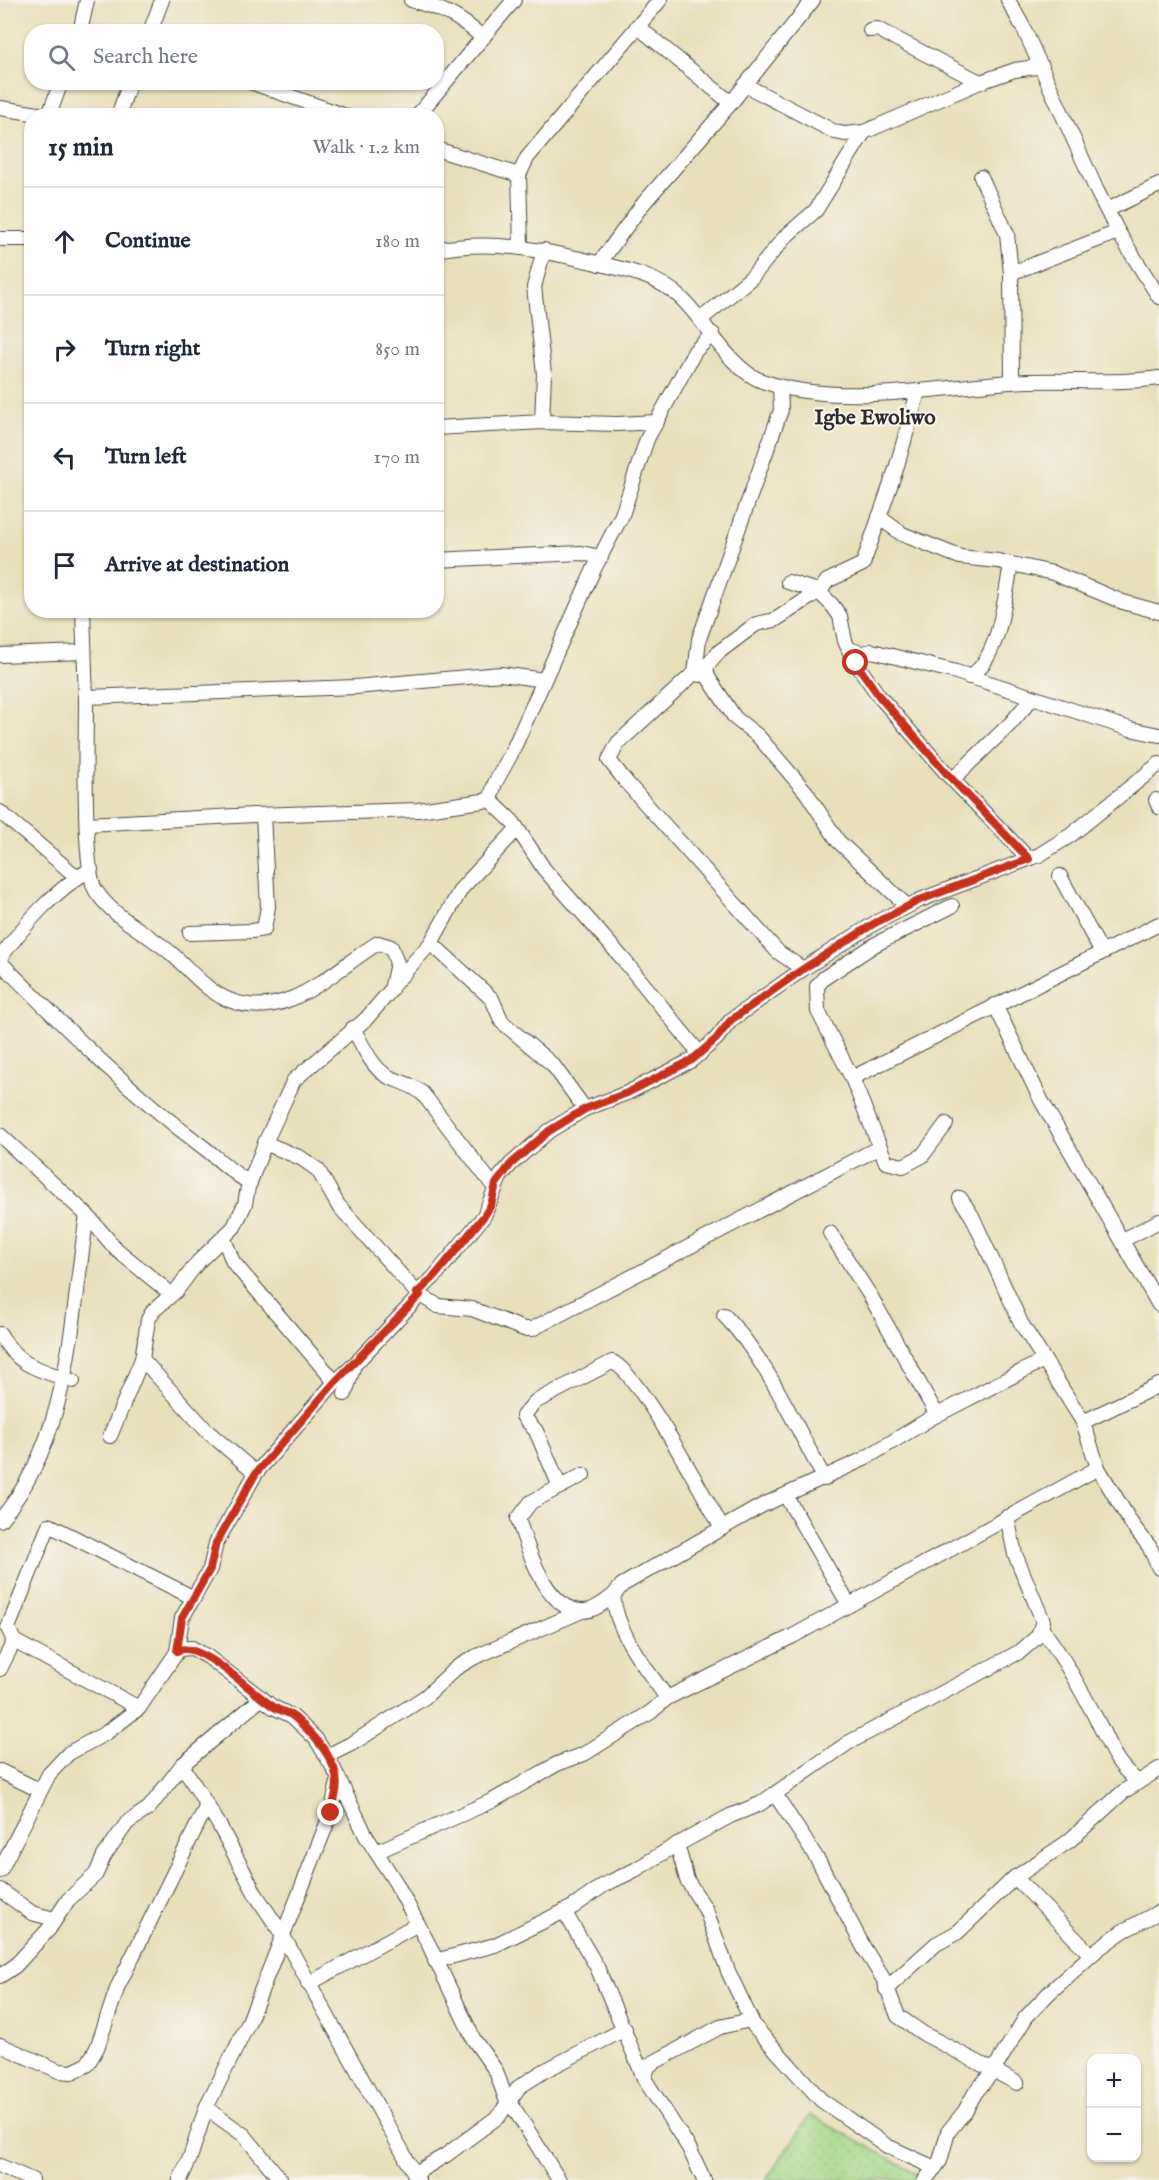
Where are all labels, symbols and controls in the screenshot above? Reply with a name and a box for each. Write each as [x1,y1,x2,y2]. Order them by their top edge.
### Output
search box [24,24,444,90]
icon: search [45,41,78,74]
text: Search here [93,43,198,71]
text: 15 min [48,131,114,164]
text: Walk · 1.2 km [313,135,420,160]
icon: ahead [48,225,81,258]
text: Continue [105,227,191,255]
text: 180 m [375,229,420,254]
icon: right [48,333,81,366]
text: Turn right [105,335,200,363]
text: 850 m [375,337,420,362]
district label: Igbe Ewoliwo [814,405,936,432]
icon: left [48,441,81,474]
text: Turn left [105,443,187,471]
text: 170 m [374,445,420,470]
icon: arrive [48,549,81,582]
text: Arrive at destination [105,551,289,579]
route start [842,649,868,675]
route end [317,1799,343,1825]
map controls [1087,2054,1141,2162]
button: + [1087,2054,1141,2108]
button: − [1087,2108,1141,2162]

